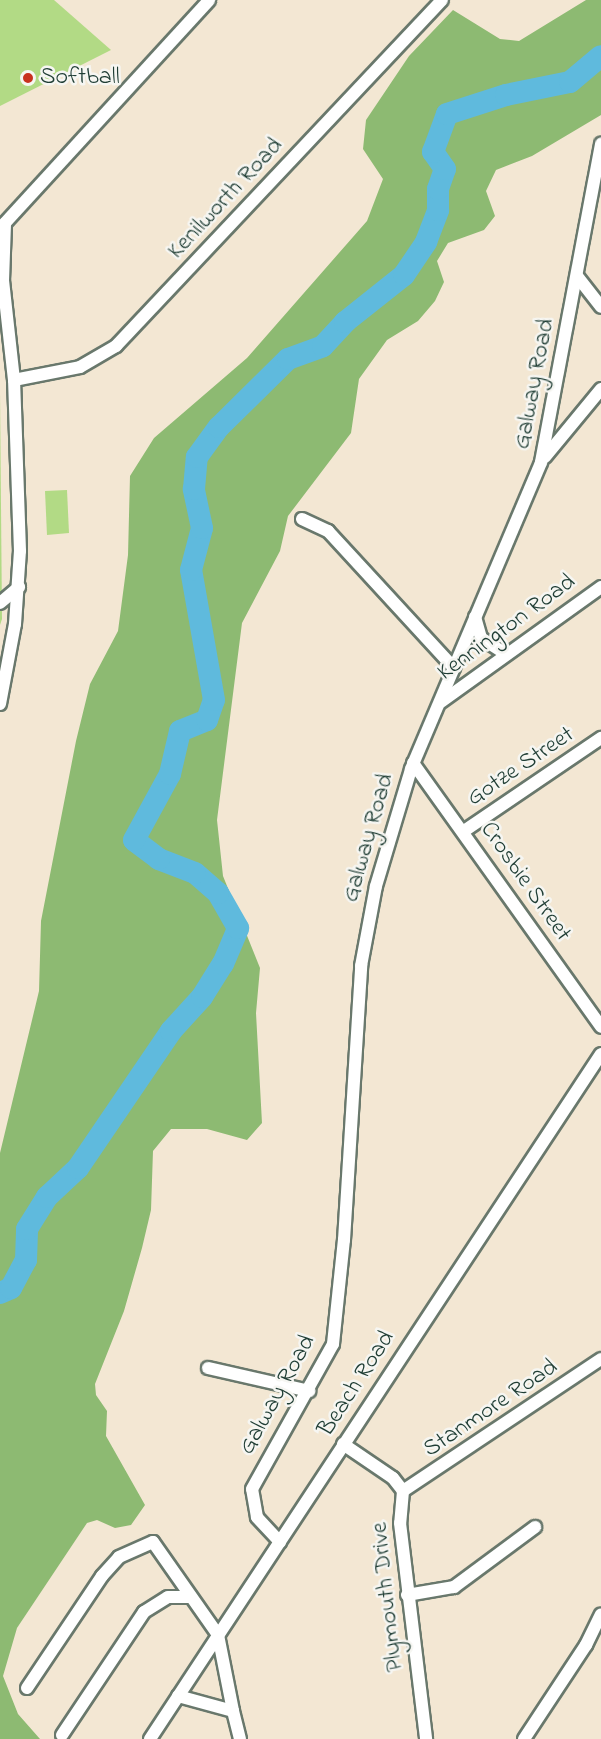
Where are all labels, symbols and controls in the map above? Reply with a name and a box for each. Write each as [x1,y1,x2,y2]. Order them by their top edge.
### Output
place label: Softball [40,64,120,92]
marker: Softball [21,71,35,85]
street label: Kenilworth Road [162,132,290,266]
street label: Galway Road [508,316,562,452]
street label: Kennington Road [432,568,582,688]
street label: Gotze Street [462,721,580,813]
street label: Galway Road [337,770,401,906]
street label: Crosbie Street [473,817,577,947]
street label: Beach Road [312,1326,402,1442]
street label: Galway Road [233,1330,323,1460]
street label: Stanmore Road [418,1354,564,1464]
street label: Plymouth Drive [366,1521,410,1673]

